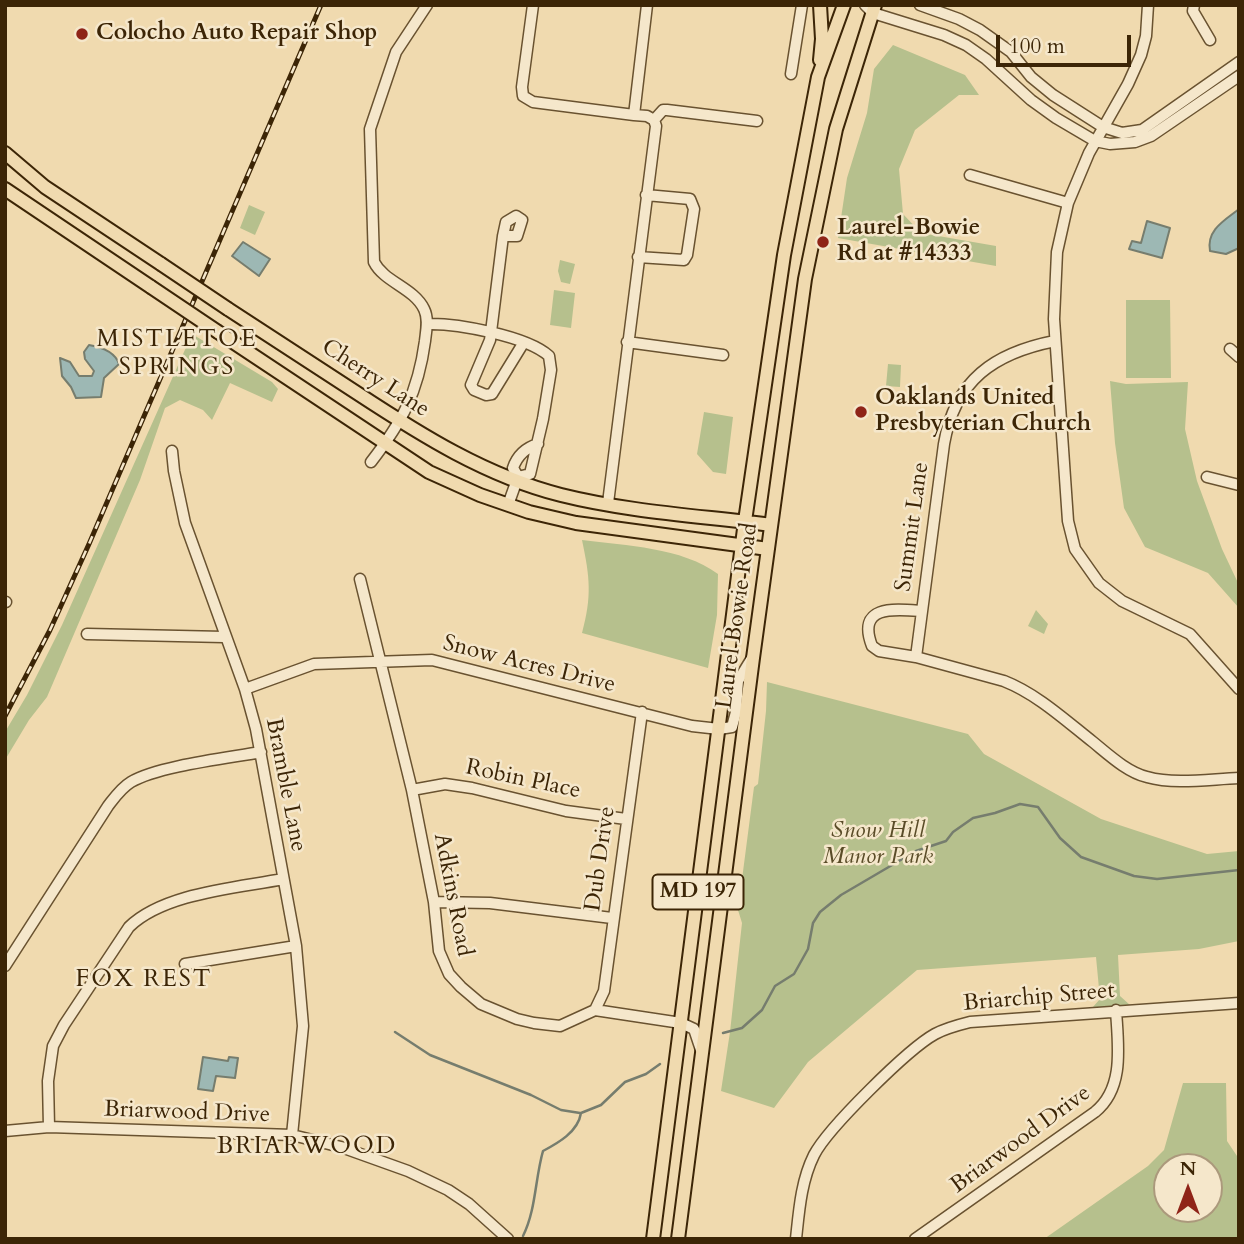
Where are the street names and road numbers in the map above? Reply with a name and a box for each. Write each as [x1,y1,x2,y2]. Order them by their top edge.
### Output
street label: Cherry Lane [316,334,434,424]
street label: Summit Lane [890,461,936,593]
street label: Laurel Bowie Road [711,521,765,711]
street label: Snow Acres Drive [440,630,618,700]
street label: Bramble Lane [259,716,311,854]
street label: Robin Place [463,754,583,806]
street label: Dub Drive [580,805,622,913]
street label: Adkins Road [427,831,477,959]
road number: MD 197 [652,874,744,910]
street label: Briarchip Street [962,978,1116,1018]
street label: Briarwood Drive [946,1080,1096,1200]
street label: Briarwood Drive [103,1096,271,1130]

